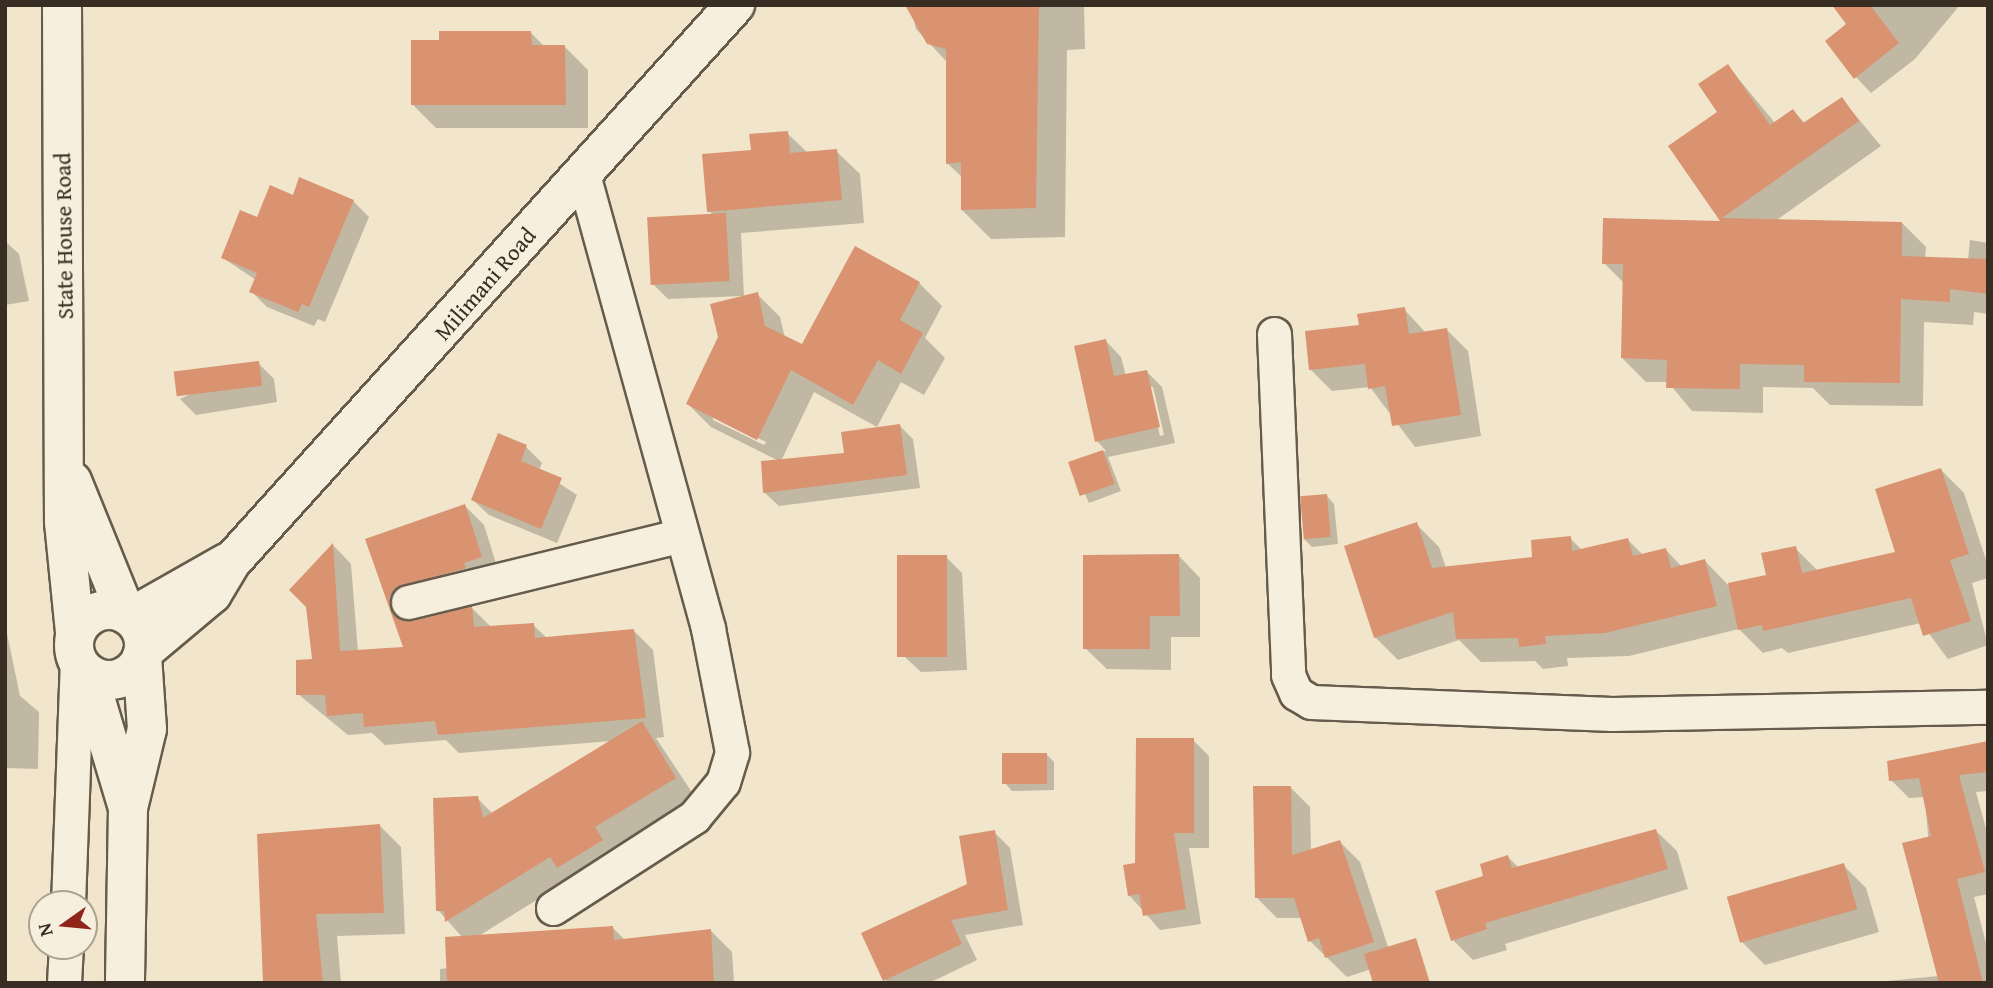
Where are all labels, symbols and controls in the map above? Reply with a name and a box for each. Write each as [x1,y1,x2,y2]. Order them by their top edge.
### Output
street label: State House Road [49,152,79,320]
street label: Milimani Road [429,222,541,346]
north arrow [28,890,98,960]
text: N [29,920,60,940]

